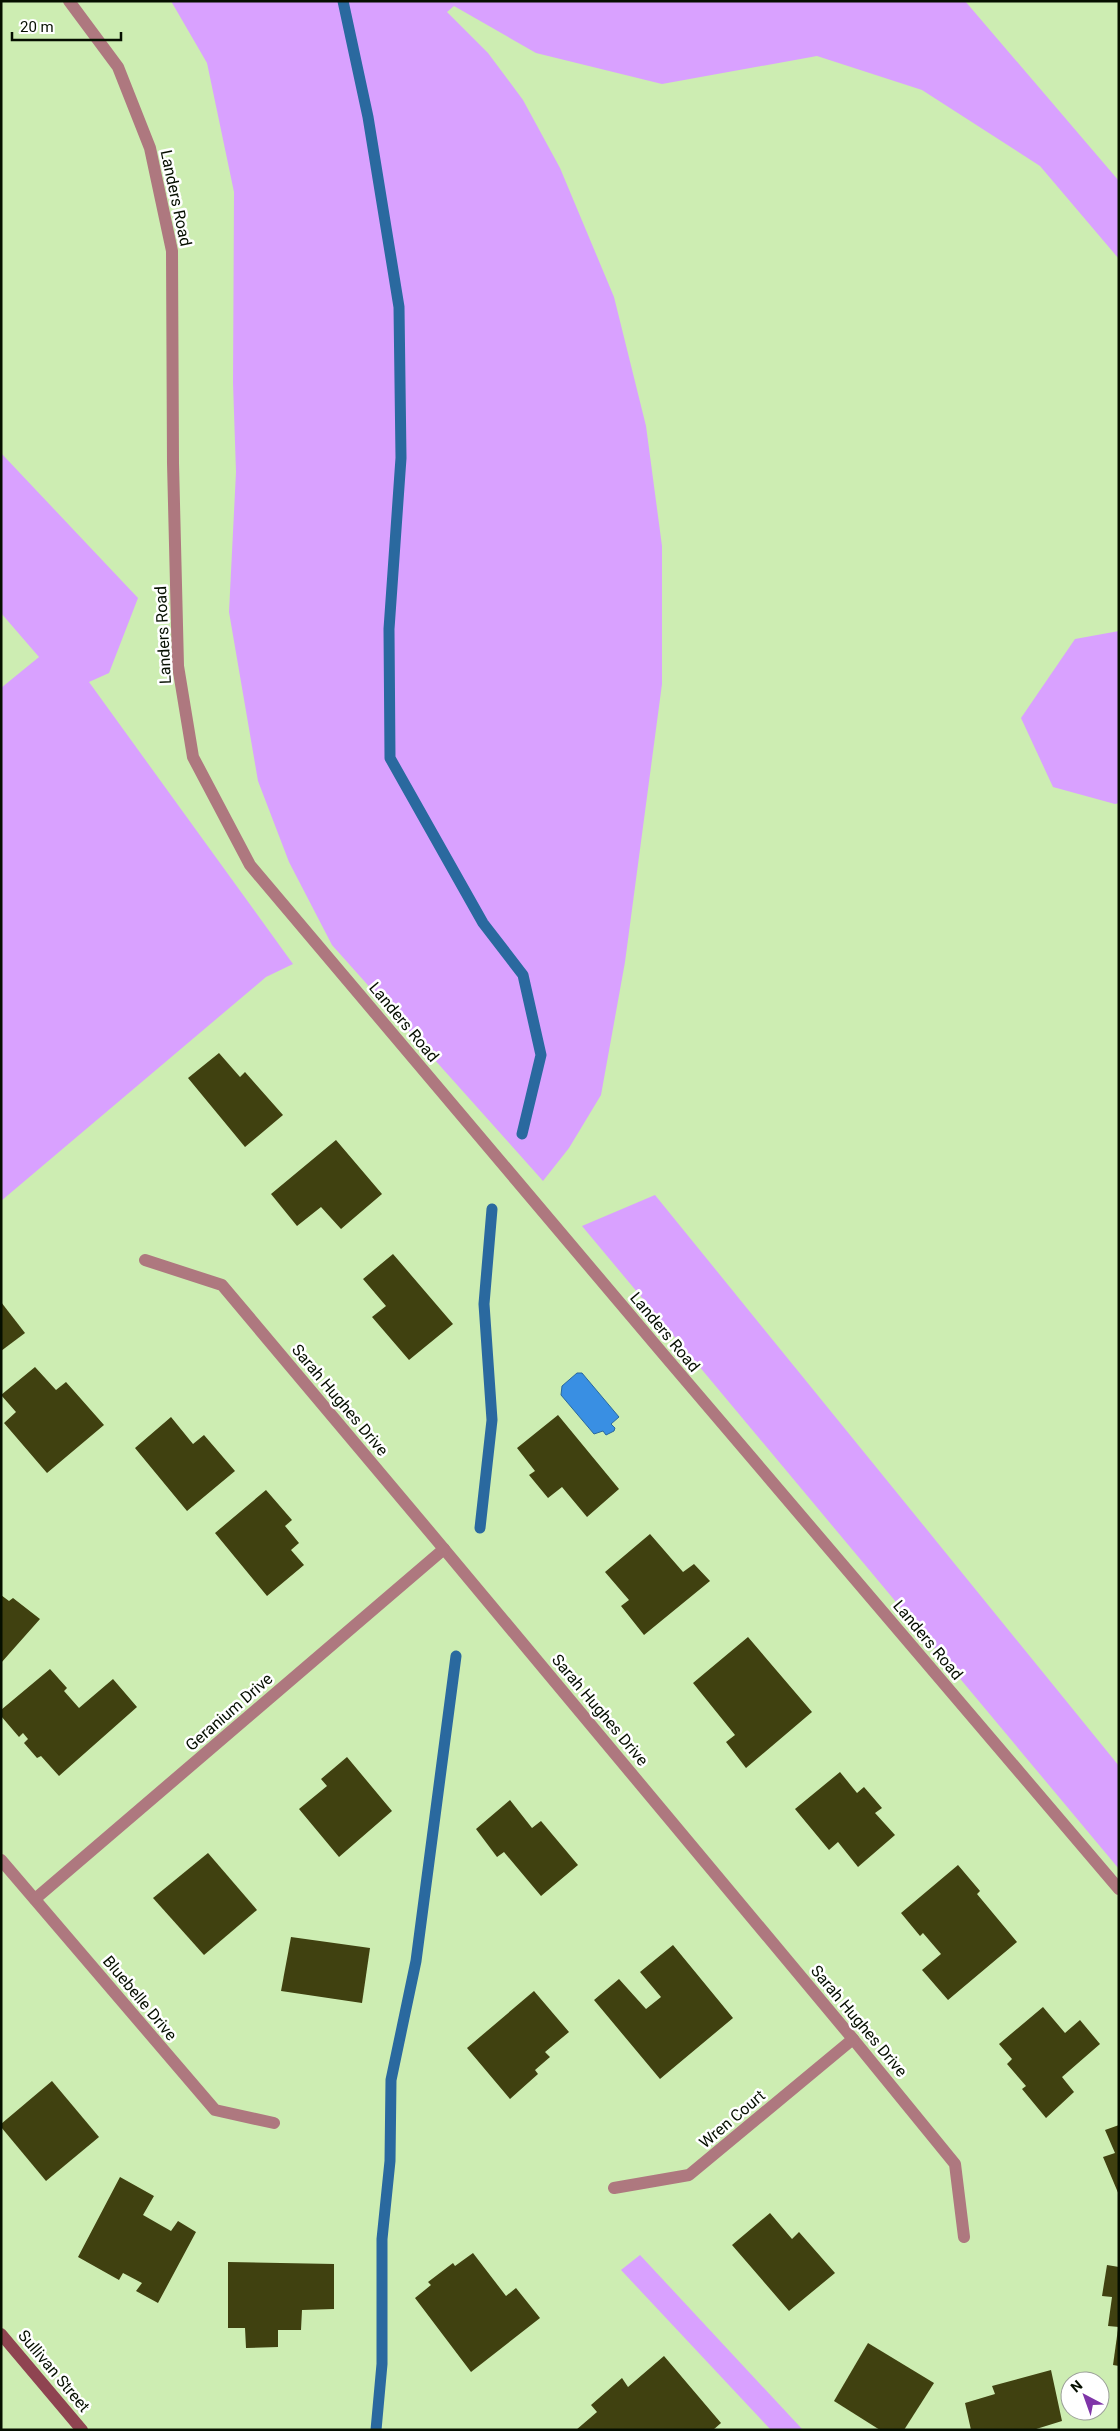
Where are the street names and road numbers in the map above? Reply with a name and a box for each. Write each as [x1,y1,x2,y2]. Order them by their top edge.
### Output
street label: Landers Road [157,148,195,248]
street label: Landers Road [151,586,175,684]
street label: Landers Road [365,978,443,1066]
street label: Landers Road [626,1288,704,1376]
street label: Sarah Hughes Drive [288,1340,392,1460]
street label: Landers Road [889,1596,967,1684]
street label: Sarah Hughes Drive [548,1650,652,1770]
street label: Geranium Drive [182,1669,276,1755]
street label: Bluebelle Drive [99,1952,181,2044]
street label: Sarah Hughes Drive [807,1961,911,2081]
street label: Wren Court [695,2086,769,2152]
street label: Sullivan Street [14,2326,94,2416]

